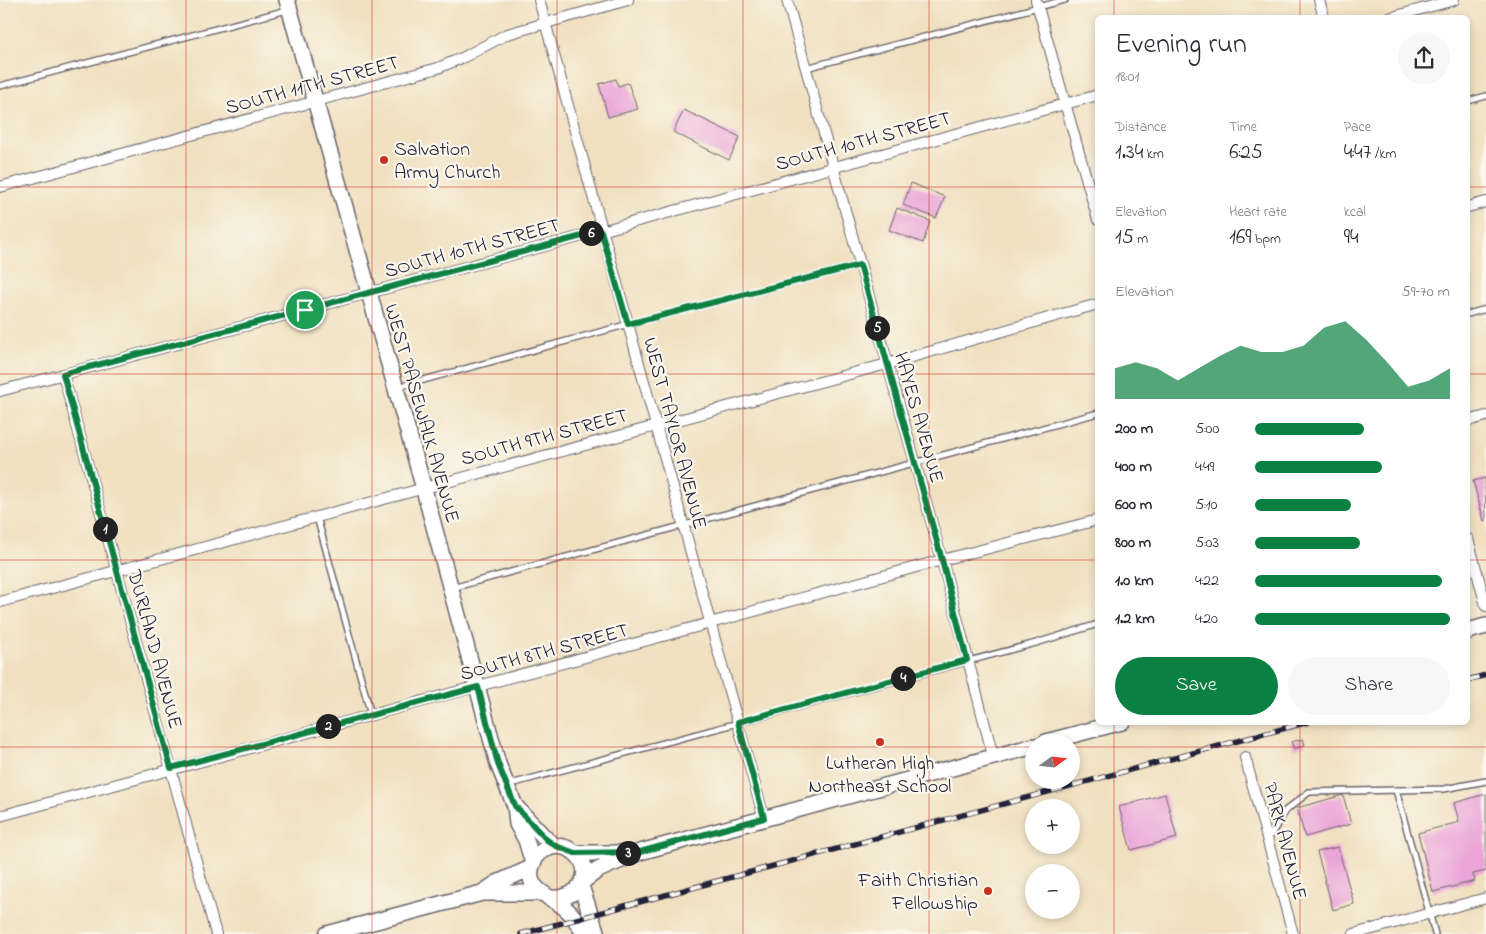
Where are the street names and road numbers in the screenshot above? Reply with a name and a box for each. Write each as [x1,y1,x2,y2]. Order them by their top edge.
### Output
street label: SOUTH 11TH STREET [223,49,403,124]
street label: SOUTH 10TH STREET [773,105,955,180]
street label: SOUTH 10TH STREET [382,212,564,287]
street label: WEST PASEWALK AVENUE [375,301,466,527]
street label: WEST TAYLOR AVENUE [634,335,713,533]
street label: HAYES AVENUE [885,349,950,487]
street label: SOUTH 9TH STREET [458,402,631,475]
street label: DURLAND AVENUE [118,566,189,732]
street label: SOUTH 8TH STREET [457,617,632,690]
street label: PARK AVENUE [1254,780,1313,904]

